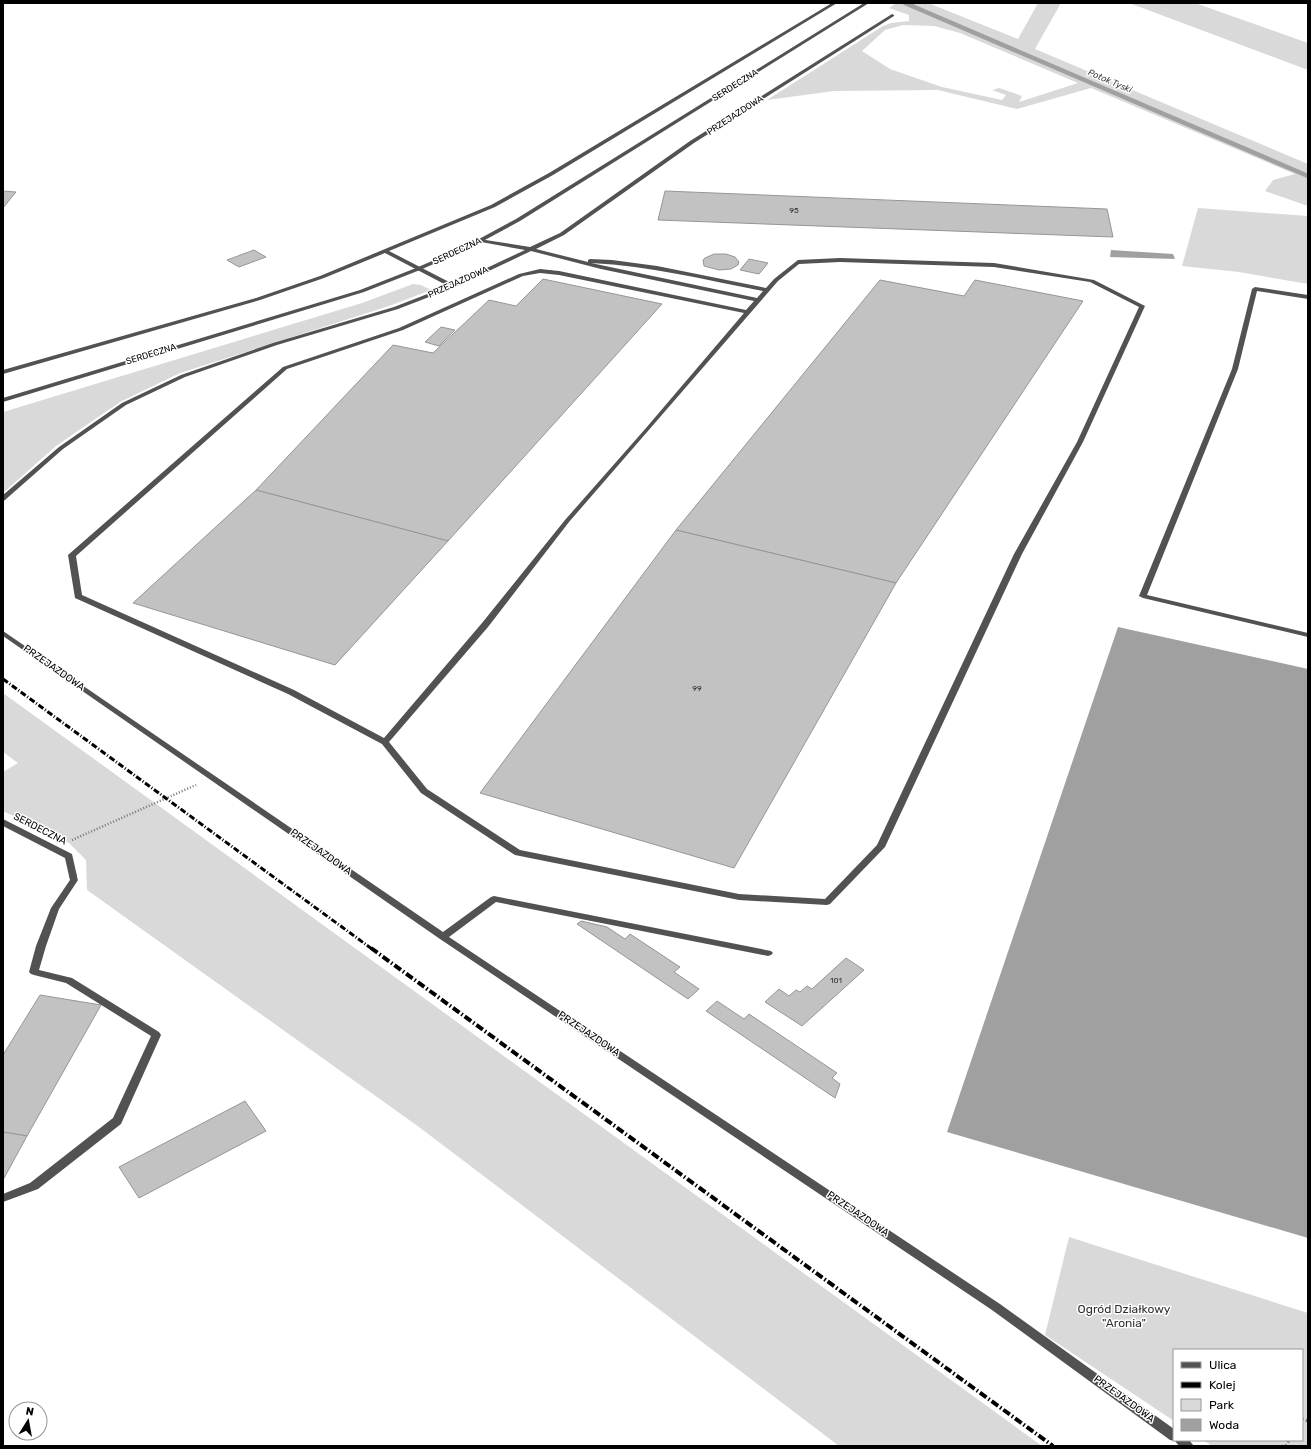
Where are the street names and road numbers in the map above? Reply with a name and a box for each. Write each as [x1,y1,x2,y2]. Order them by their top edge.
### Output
street label: SERDECZNA [710,67,760,103]
street label: PRZEJAZDOWA [705,93,765,137]
street label: SERDECZNA [431,235,483,267]
street label: PRZEJAZDOWA [426,264,490,300]
street label: SERDECZNA [125,342,177,366]
street label: PRZEJAZDOWA [21,642,87,694]
street label: SERDECZNA [11,810,69,848]
street label: PRZEJAZDOWA [288,826,354,878]
street label: PRZEJAZDOWA [556,1009,622,1059]
street label: PRZEJAZDOWA [825,1189,891,1239]
street label: PRZEJAZDOWA [1091,1373,1157,1425]

